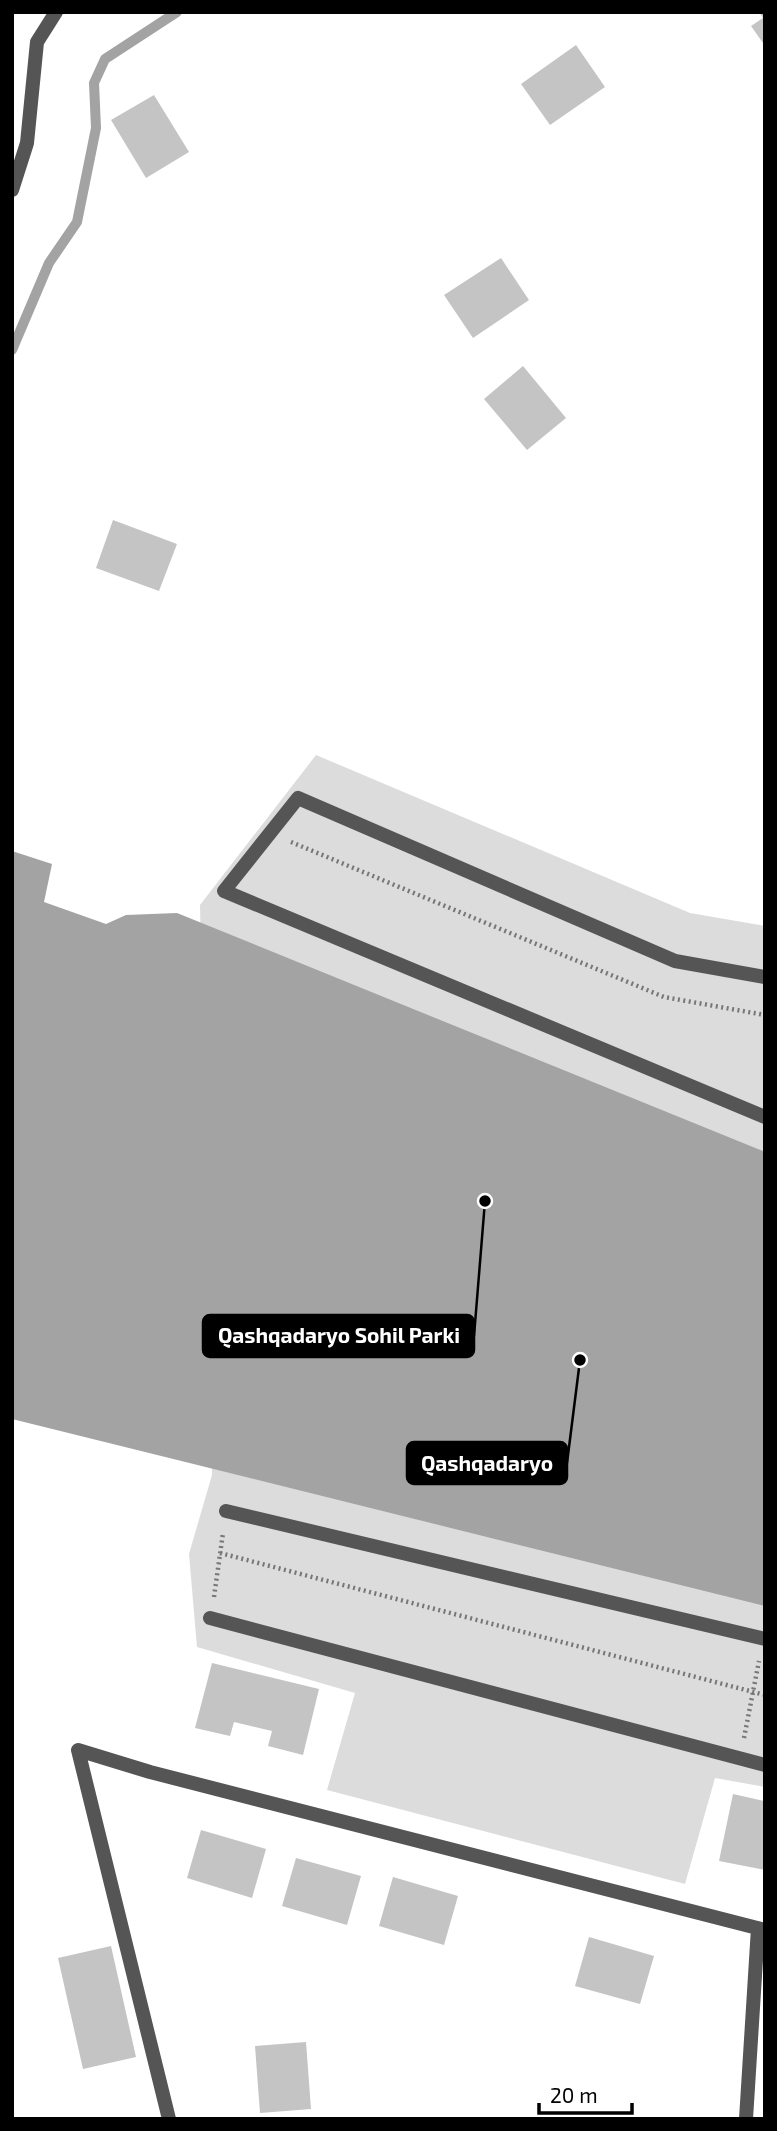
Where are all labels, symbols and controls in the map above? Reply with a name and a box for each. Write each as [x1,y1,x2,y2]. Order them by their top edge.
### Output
callout: Qashqadaryo Sohil Parki [203,1315,474,1357]
text: Qashqadaryo Sohil Parki [218,1322,460,1348]
callout: Qashqadaryo [407,1442,567,1484]
text: Qashqadaryo [421,1450,553,1476]
scale bar [539,2072,632,2116]
text: 20 m [550,2082,598,2107]

